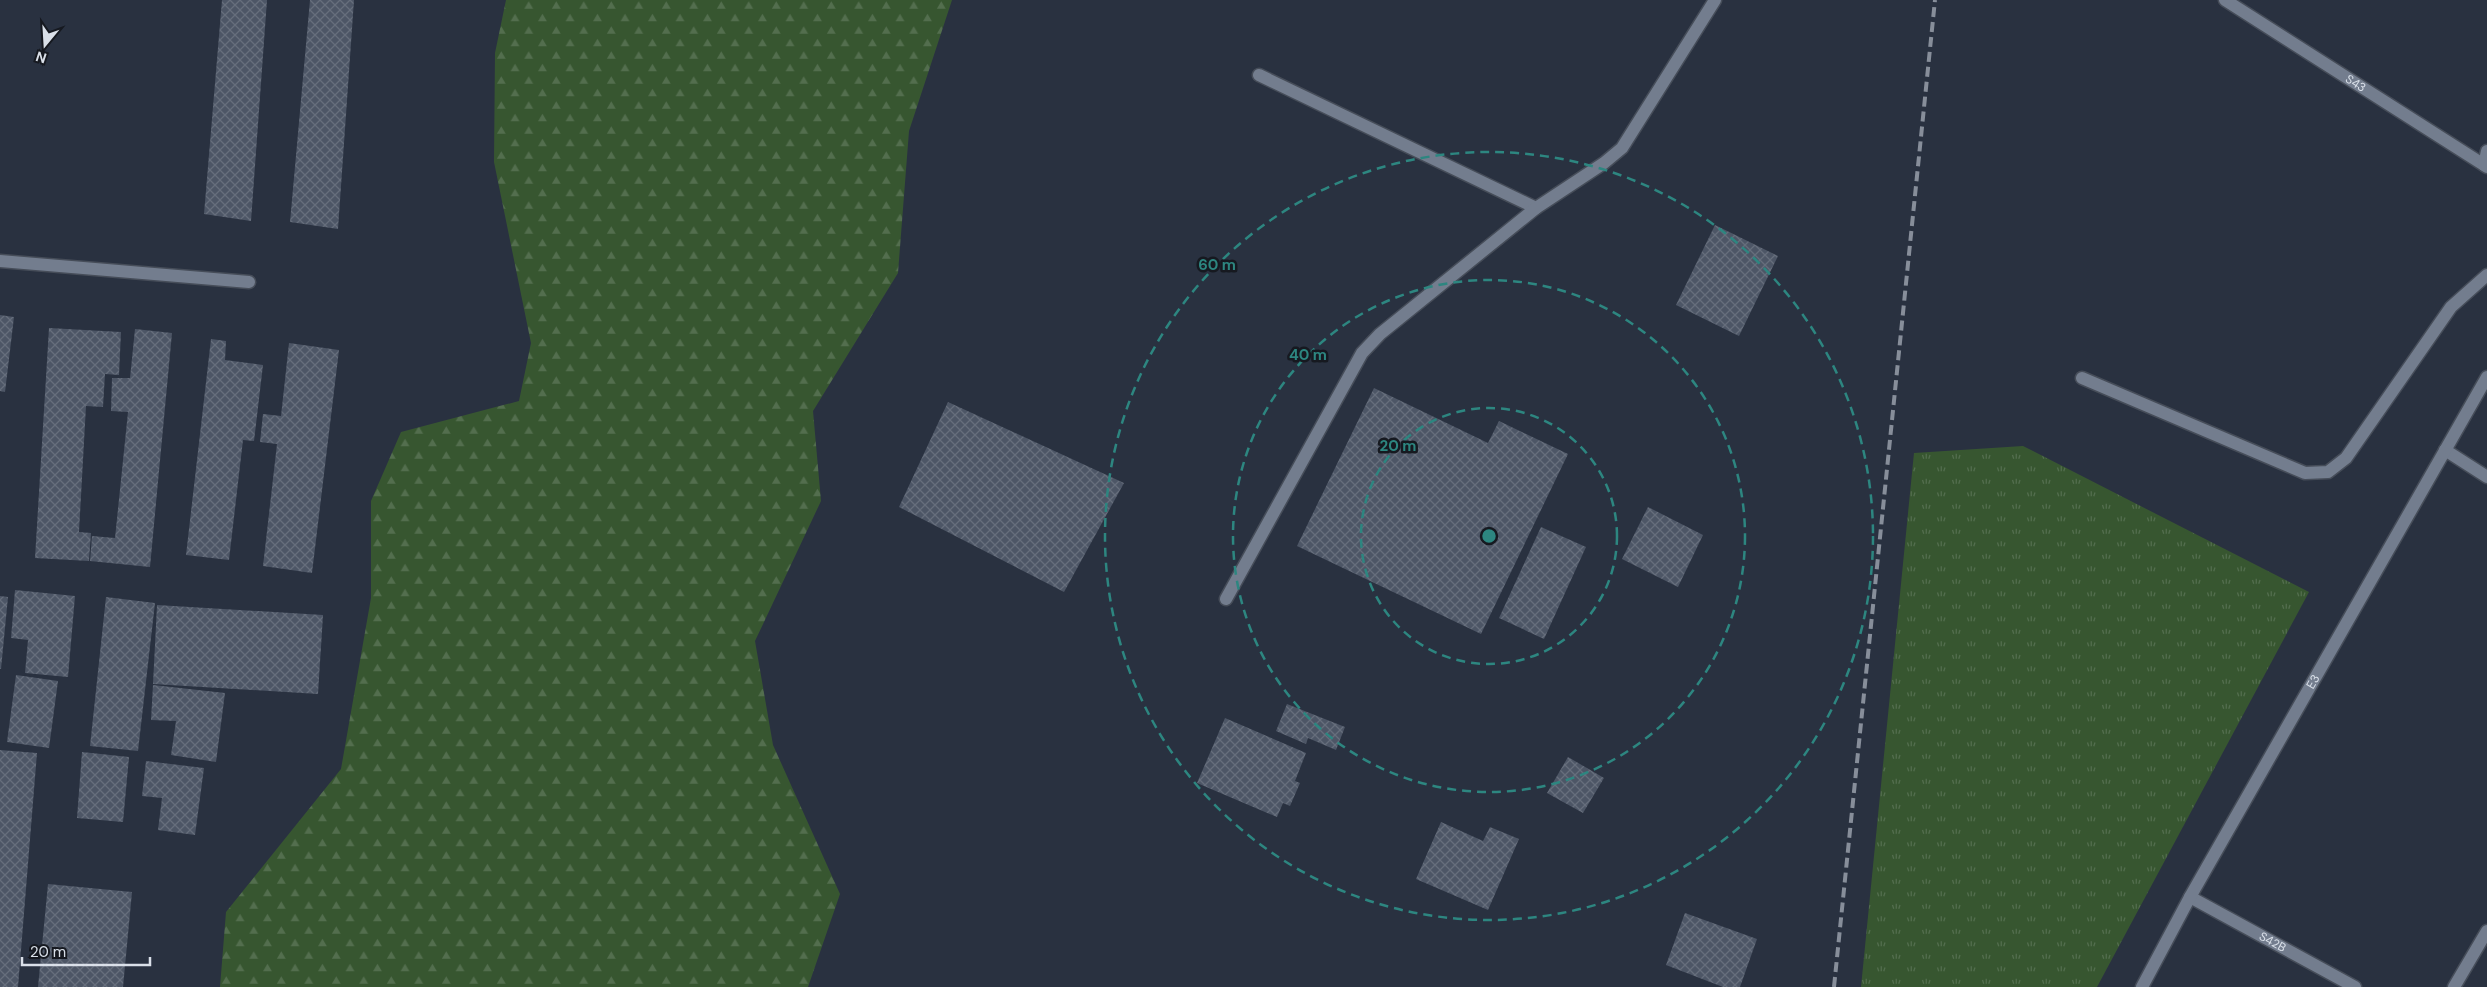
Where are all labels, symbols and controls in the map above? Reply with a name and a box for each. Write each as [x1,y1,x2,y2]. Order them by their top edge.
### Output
north arrow [20,20,70,70]
text: N [33,47,49,68]
street label: S43 [2342,71,2369,96]
text: 60 m [1198,255,1236,275]
text: 40 m [1289,345,1327,365]
text: 20 m [1380,436,1416,456]
centre of rings [1480,527,1498,545]
street label: E3 [2303,672,2323,692]
street label: S42B [2256,928,2289,956]
scale bar [22,934,150,966]
text: 20 m [30,942,66,962]

